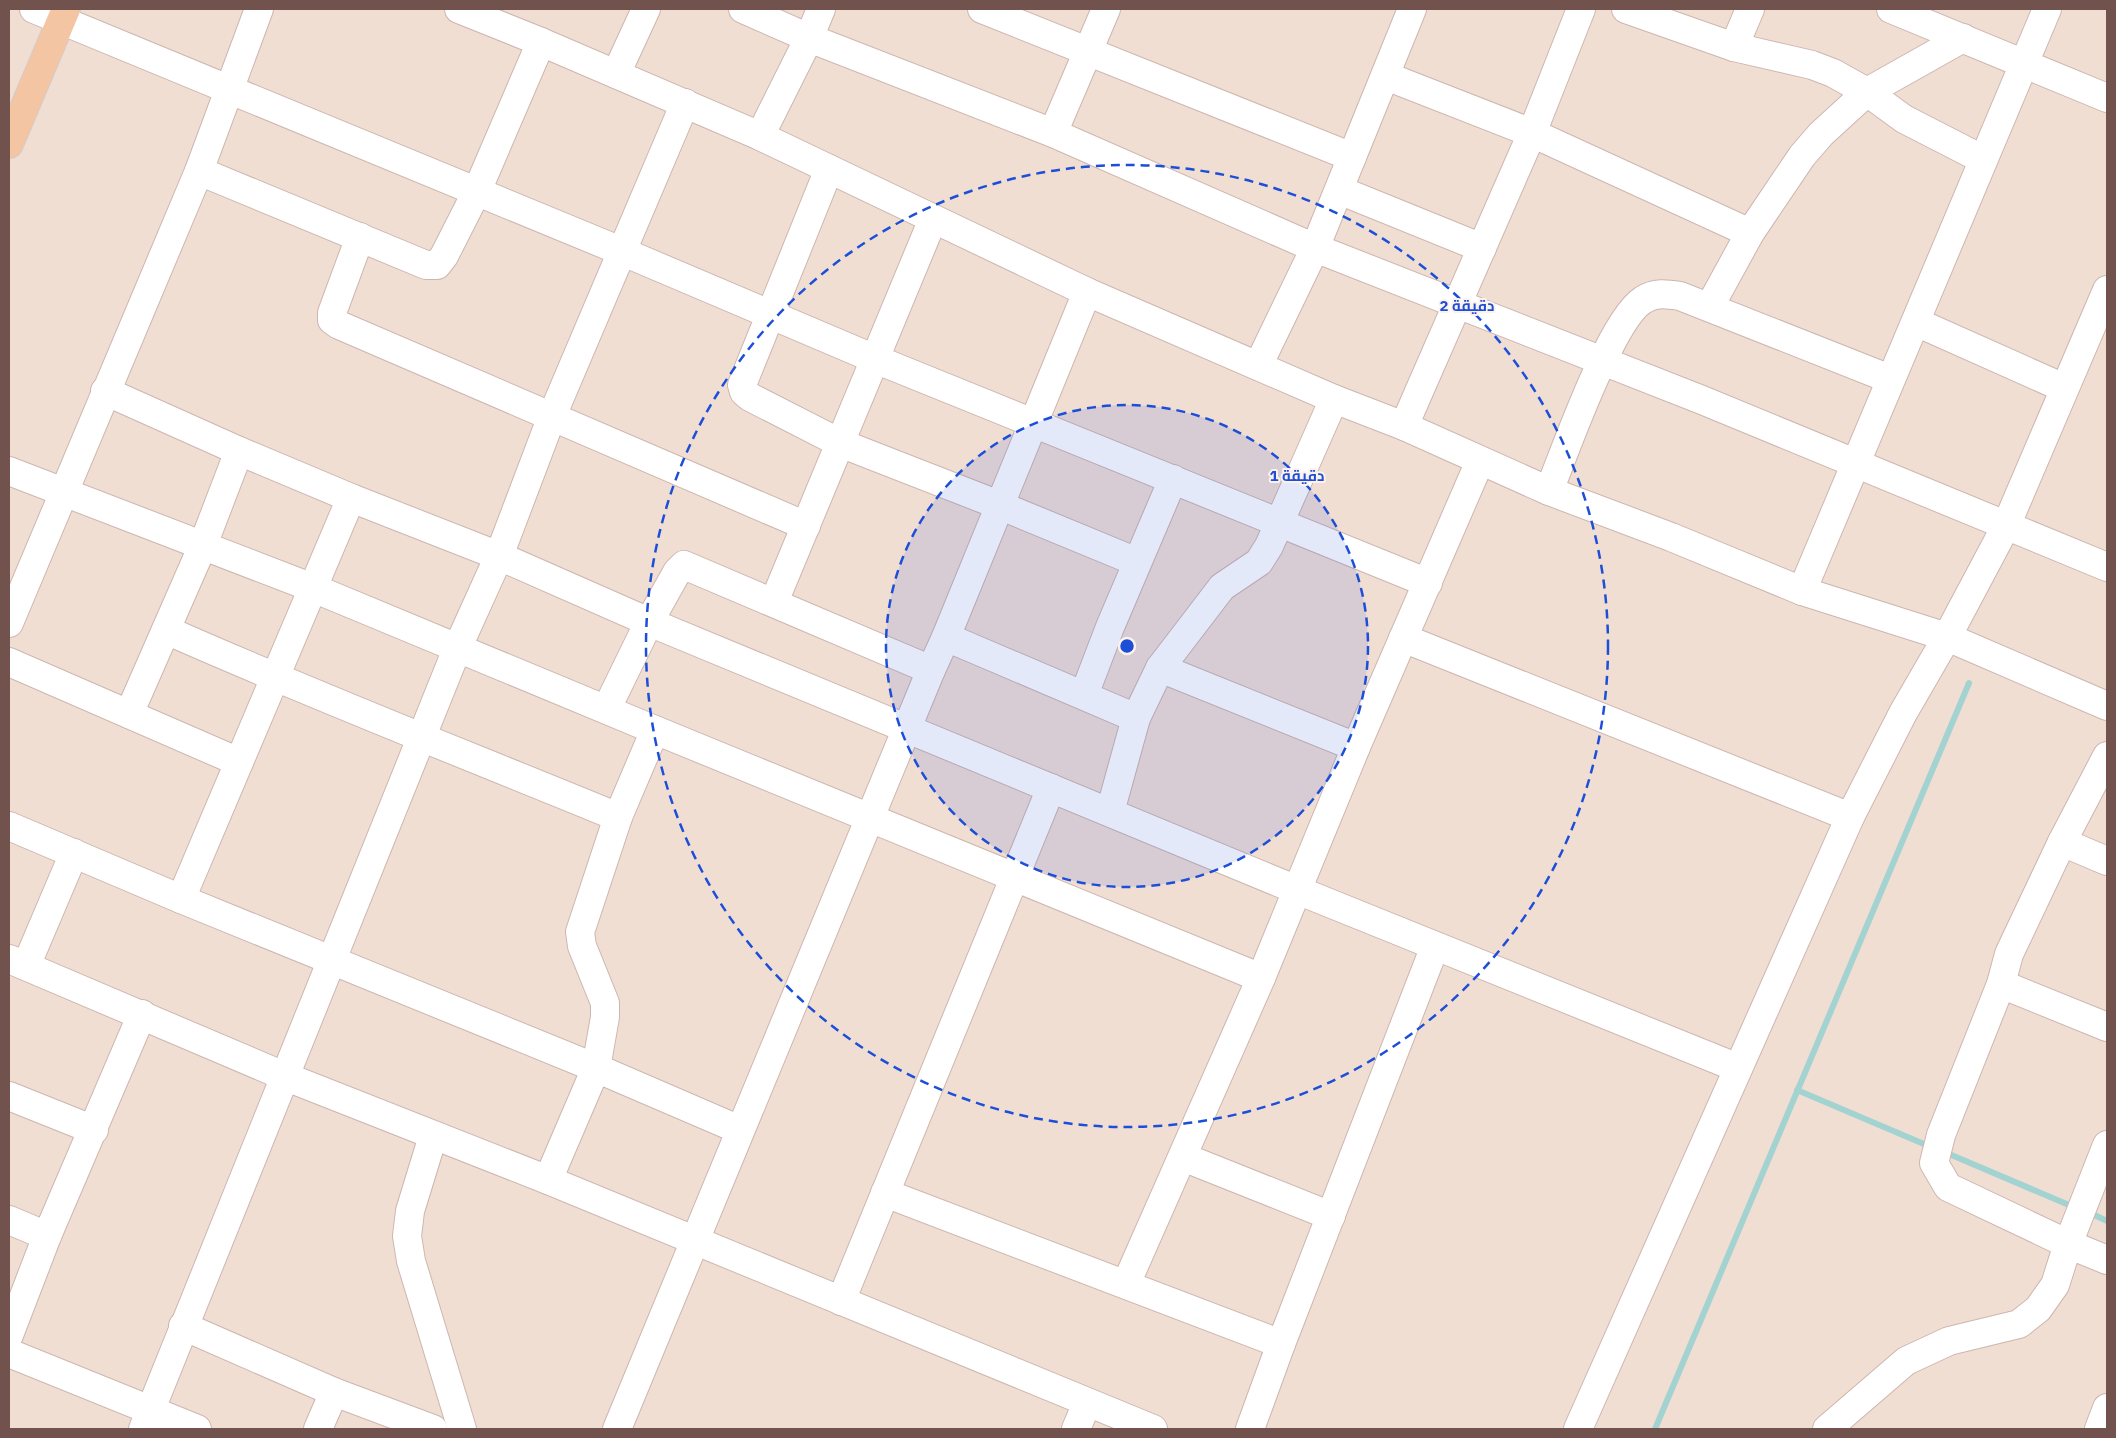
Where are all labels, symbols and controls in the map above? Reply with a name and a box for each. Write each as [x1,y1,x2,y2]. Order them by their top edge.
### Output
text: 2 دقيقة [1440,296,1494,315]
text: 1 دقيقة [1270,466,1324,485]
centre of rings [1118,637,1136,655]

